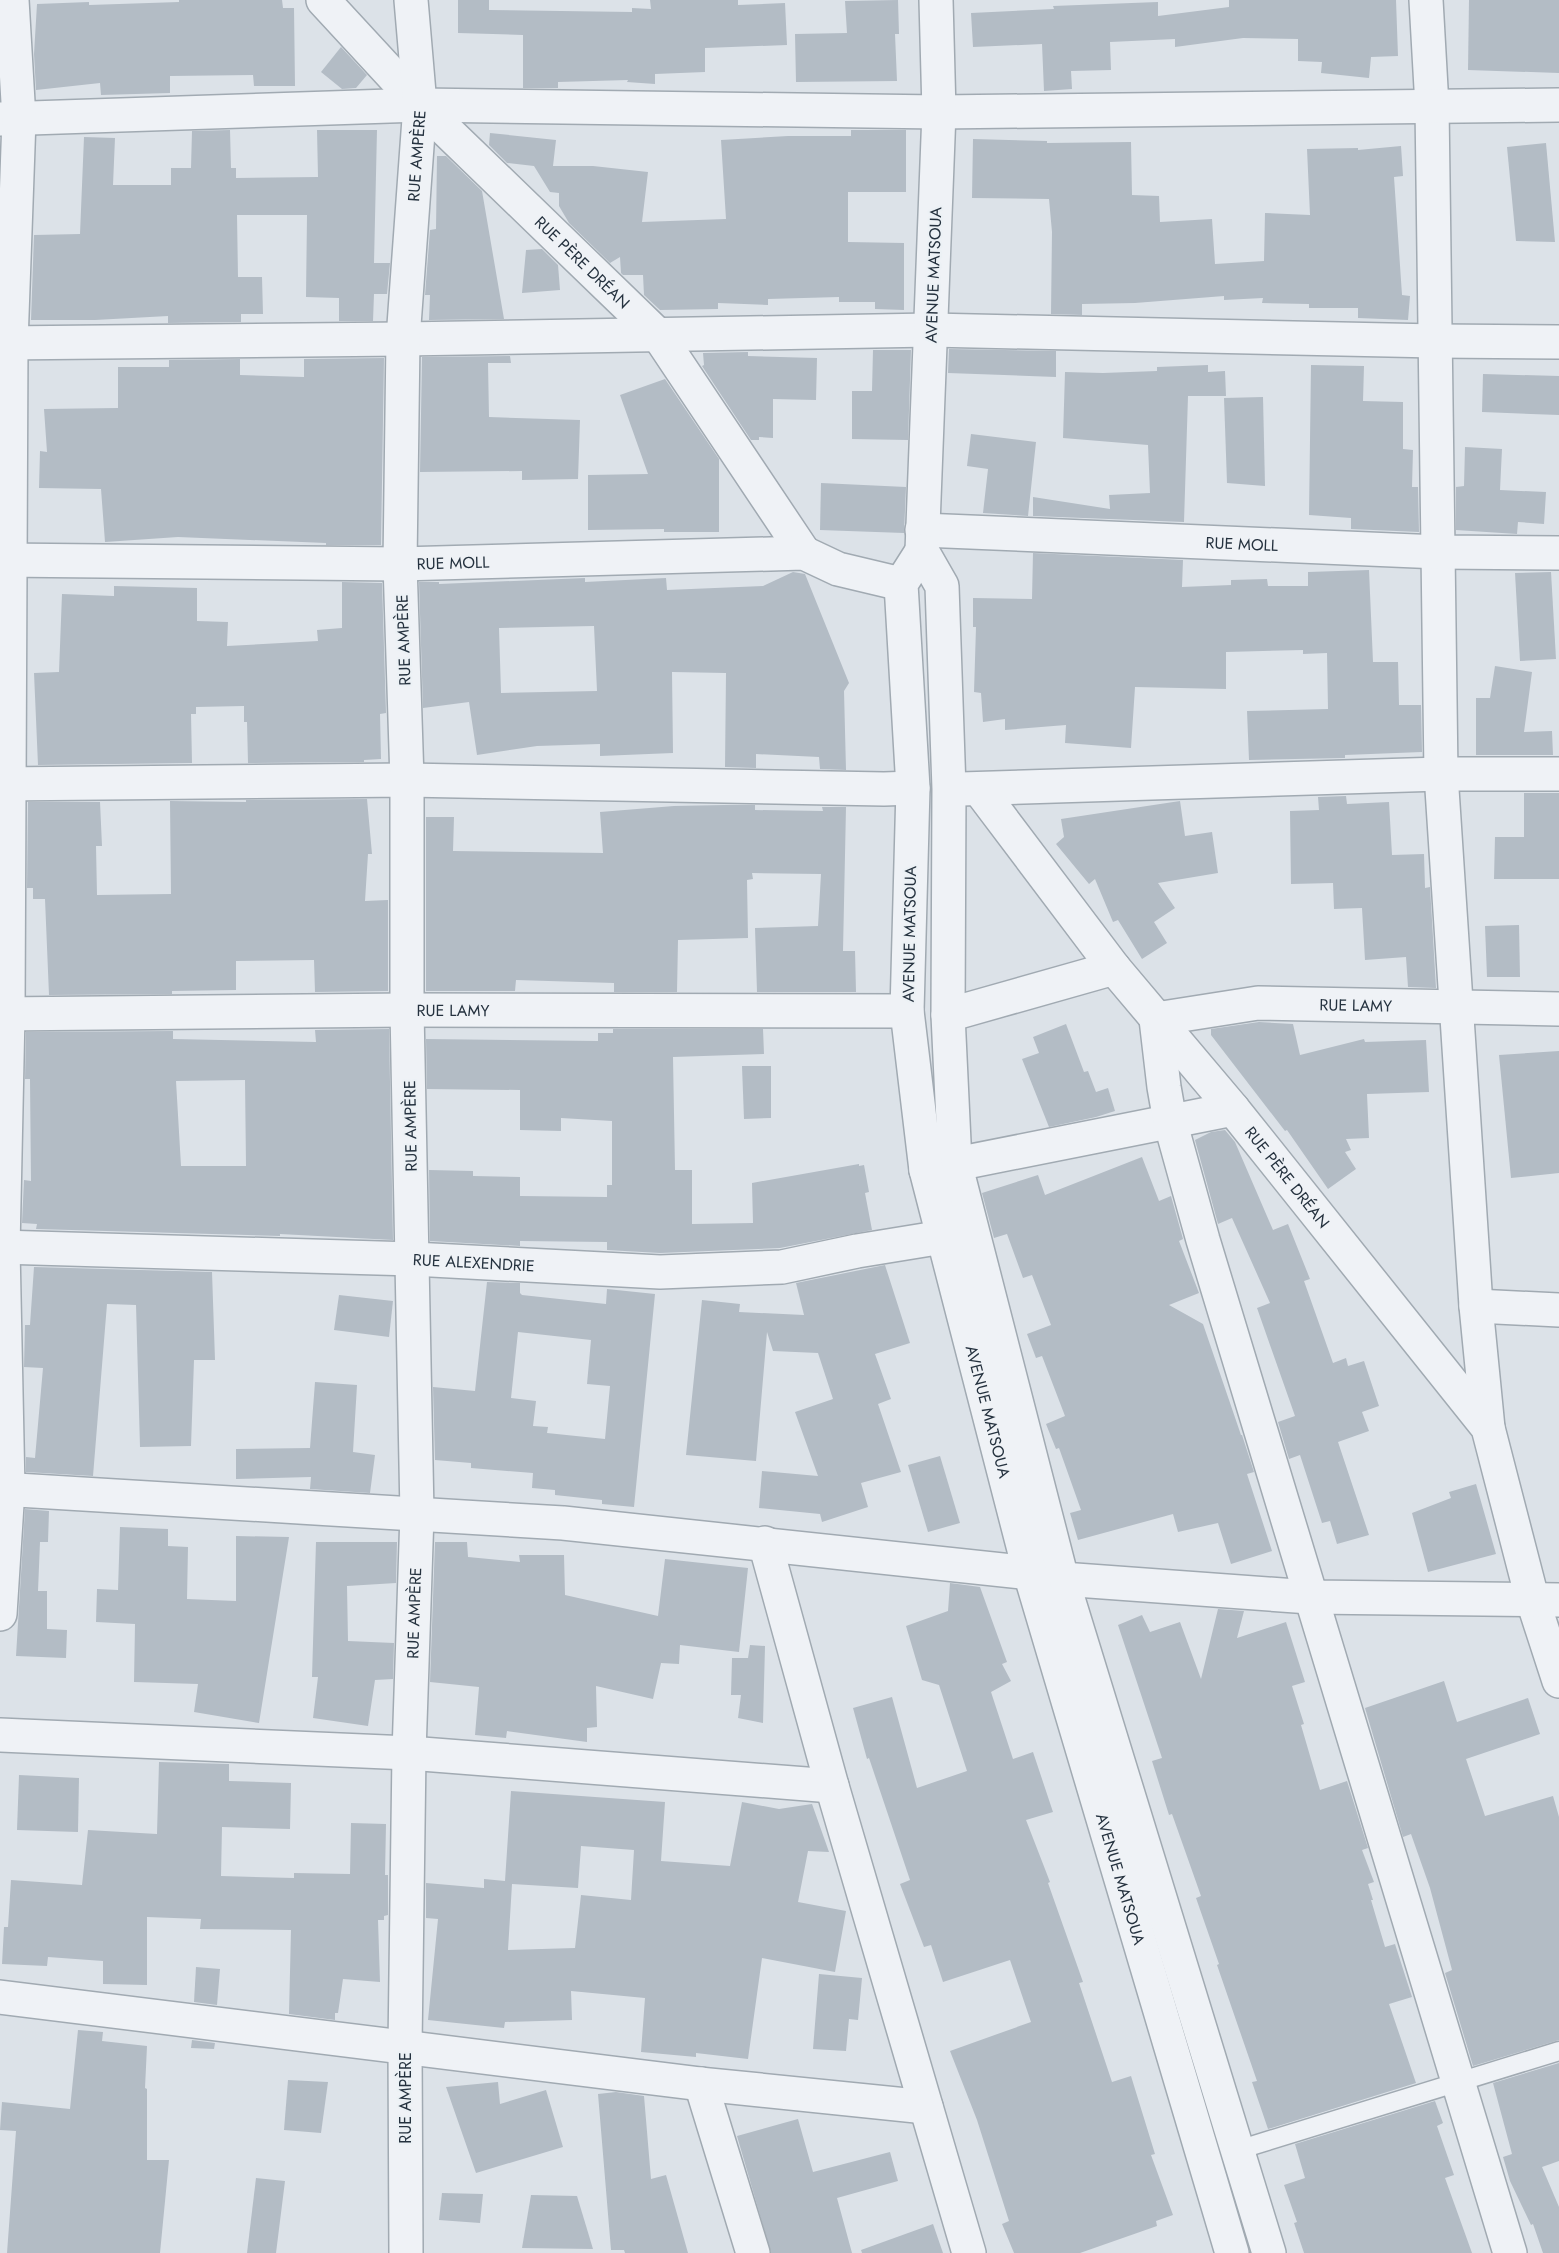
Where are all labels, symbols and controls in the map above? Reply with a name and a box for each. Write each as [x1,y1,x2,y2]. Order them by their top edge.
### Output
street label: RUE AMPÈRE [402,109,432,202]
street label: AVENUE MATSOUA [920,206,947,343]
street label: RUE PÈRE DRÉAN [529,211,635,314]
street label: RUE MOLL [1205,531,1279,557]
street label: RUE MOLL [416,551,490,576]
street label: RUE AMPÈRE [390,594,417,686]
street label: AVENUE MATSOUA [897,865,922,1002]
street label: RUE LAMY [1319,993,1392,1018]
street label: RUE LAMY [417,999,489,1022]
street label: RUE AMPÈRE [398,1080,423,1172]
street label: RUE PÈRE DRÉAN [1239,1122,1335,1233]
street label: RUE ALEXENDRIE [412,1248,535,1277]
street label: AVENUE MATSOUA [960,1343,1016,1481]
street label: RUE AMPÈRE [401,1567,427,1659]
street label: AVENUE MATSOUA [1090,1810,1151,1948]
street label: RUE AMPÈRE [394,2052,417,2144]

